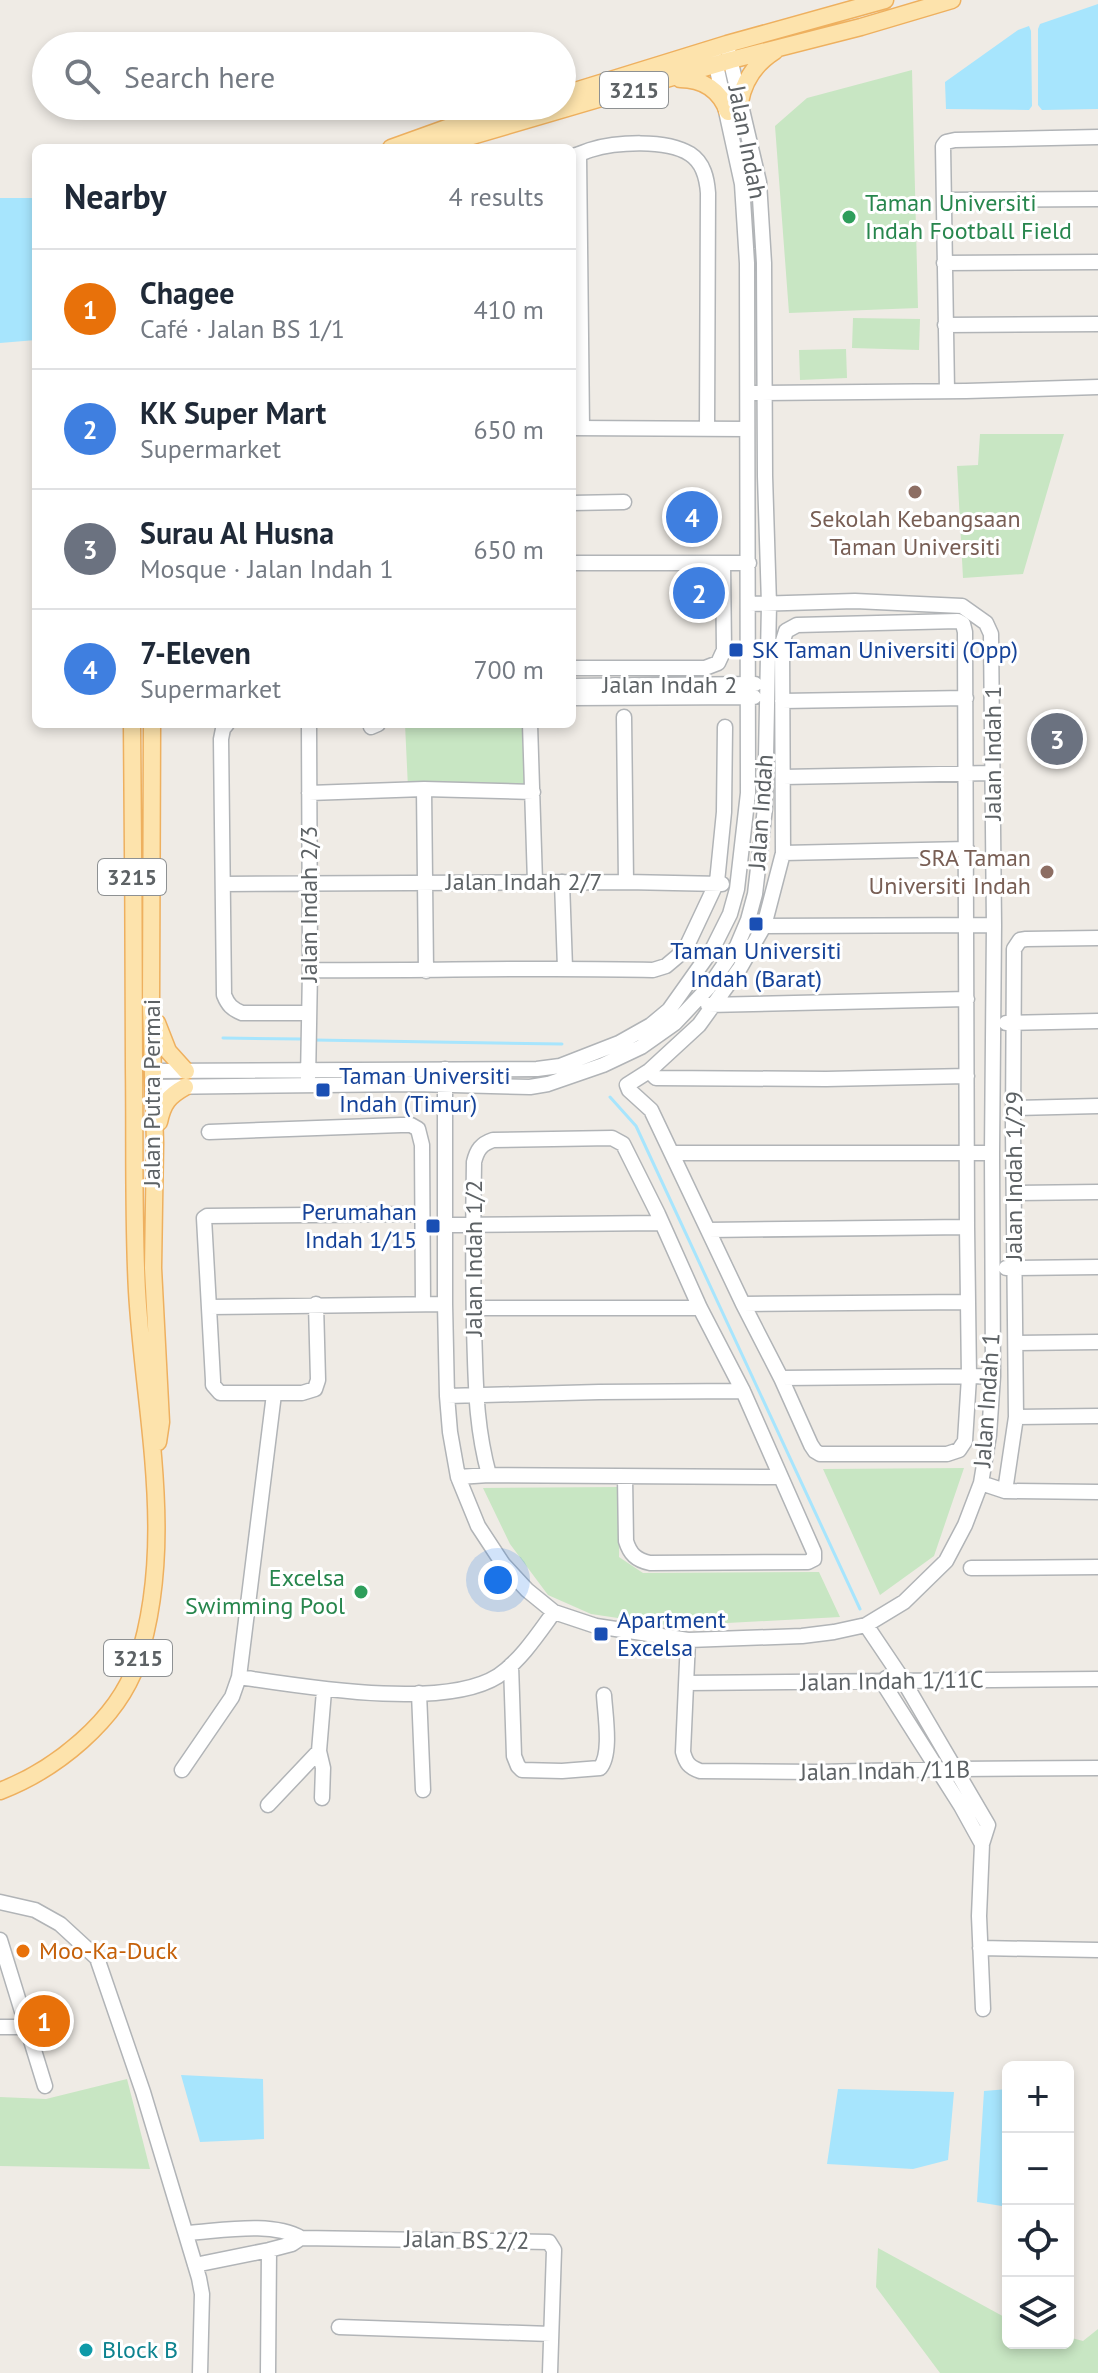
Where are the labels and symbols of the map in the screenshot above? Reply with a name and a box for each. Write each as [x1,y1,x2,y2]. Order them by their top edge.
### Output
road number: 3215 [600,72,668,108]
street label: Jalan Indah [721,81,774,202]
place label: Taman Universiti Indah Football Field [865,187,1072,246]
marker: Taman Universiti Indah Football Field [840,208,858,226]
marker: Sekolah Kebangsaan Taman Universiti [906,483,924,501]
pin: 4 [666,487,718,547]
place label: Sekolah Kebangsaan Taman Universiti [809,503,1021,562]
pin: 2 [673,563,725,623]
place label: SK Taman Universiti (Opp) [752,634,1018,665]
marker: SK Taman Universiti (Opp) [727,641,745,659]
street label: Jalan Indah 2 [602,669,737,700]
street label: Jalan Indah 1 [977,686,1008,821]
pin: 3 [1031,709,1083,769]
street label: Jalan Indah [741,753,780,872]
street label: Jalan Indah 2/3 [293,826,324,983]
place label: SRA Taman Universiti Indah [869,842,1031,901]
road number: 3215 [98,859,166,895]
marker: SRA Taman Universiti Indah [1038,863,1056,881]
street label: Jalan Indah 2/7 [445,866,602,897]
marker: Taman Universiti Indah (Barat) [747,915,765,933]
place label: Taman Universiti Indah (Barat) [670,935,842,994]
street label: Jalan Putra Permai [136,999,167,1188]
place label: Taman Universiti Indah (Timur) [339,1060,511,1119]
marker: Taman Universiti Indah (Timur) [314,1081,332,1099]
street label: Jalan Indah 1/29 [998,1091,1029,1262]
street label: Jalan Indah 1/2 [458,1180,489,1337]
place label: Perumahan Indah 1/15 [302,1196,417,1255]
marker: Perumahan Indah 1/15 [424,1217,442,1235]
street label: Jalan Indah 1 [966,1332,1007,1469]
your location [478,1560,518,1600]
place label: Excelsa Swimming Pool [185,1562,345,1621]
marker: Excelsa Swimming Pool [352,1583,370,1601]
place label: Apartment Excelsa [617,1604,726,1663]
marker: Apartment Excelsa [592,1625,610,1643]
road number: 3215 [104,1640,172,1676]
street label: Jalan Indah 1/11C [799,1663,984,1698]
street label: Jalan Indah /11B [798,1754,970,1788]
place label: Moo-Ka-Duck [39,1935,178,1966]
marker: Moo-Ka-Duck [14,1942,32,1960]
pin: 1 [18,1991,70,2051]
street label: Jalan BS 2/2 [403,2223,530,2256]
place label: Block B [102,2334,178,2365]
marker: Block B [77,2341,95,2359]

